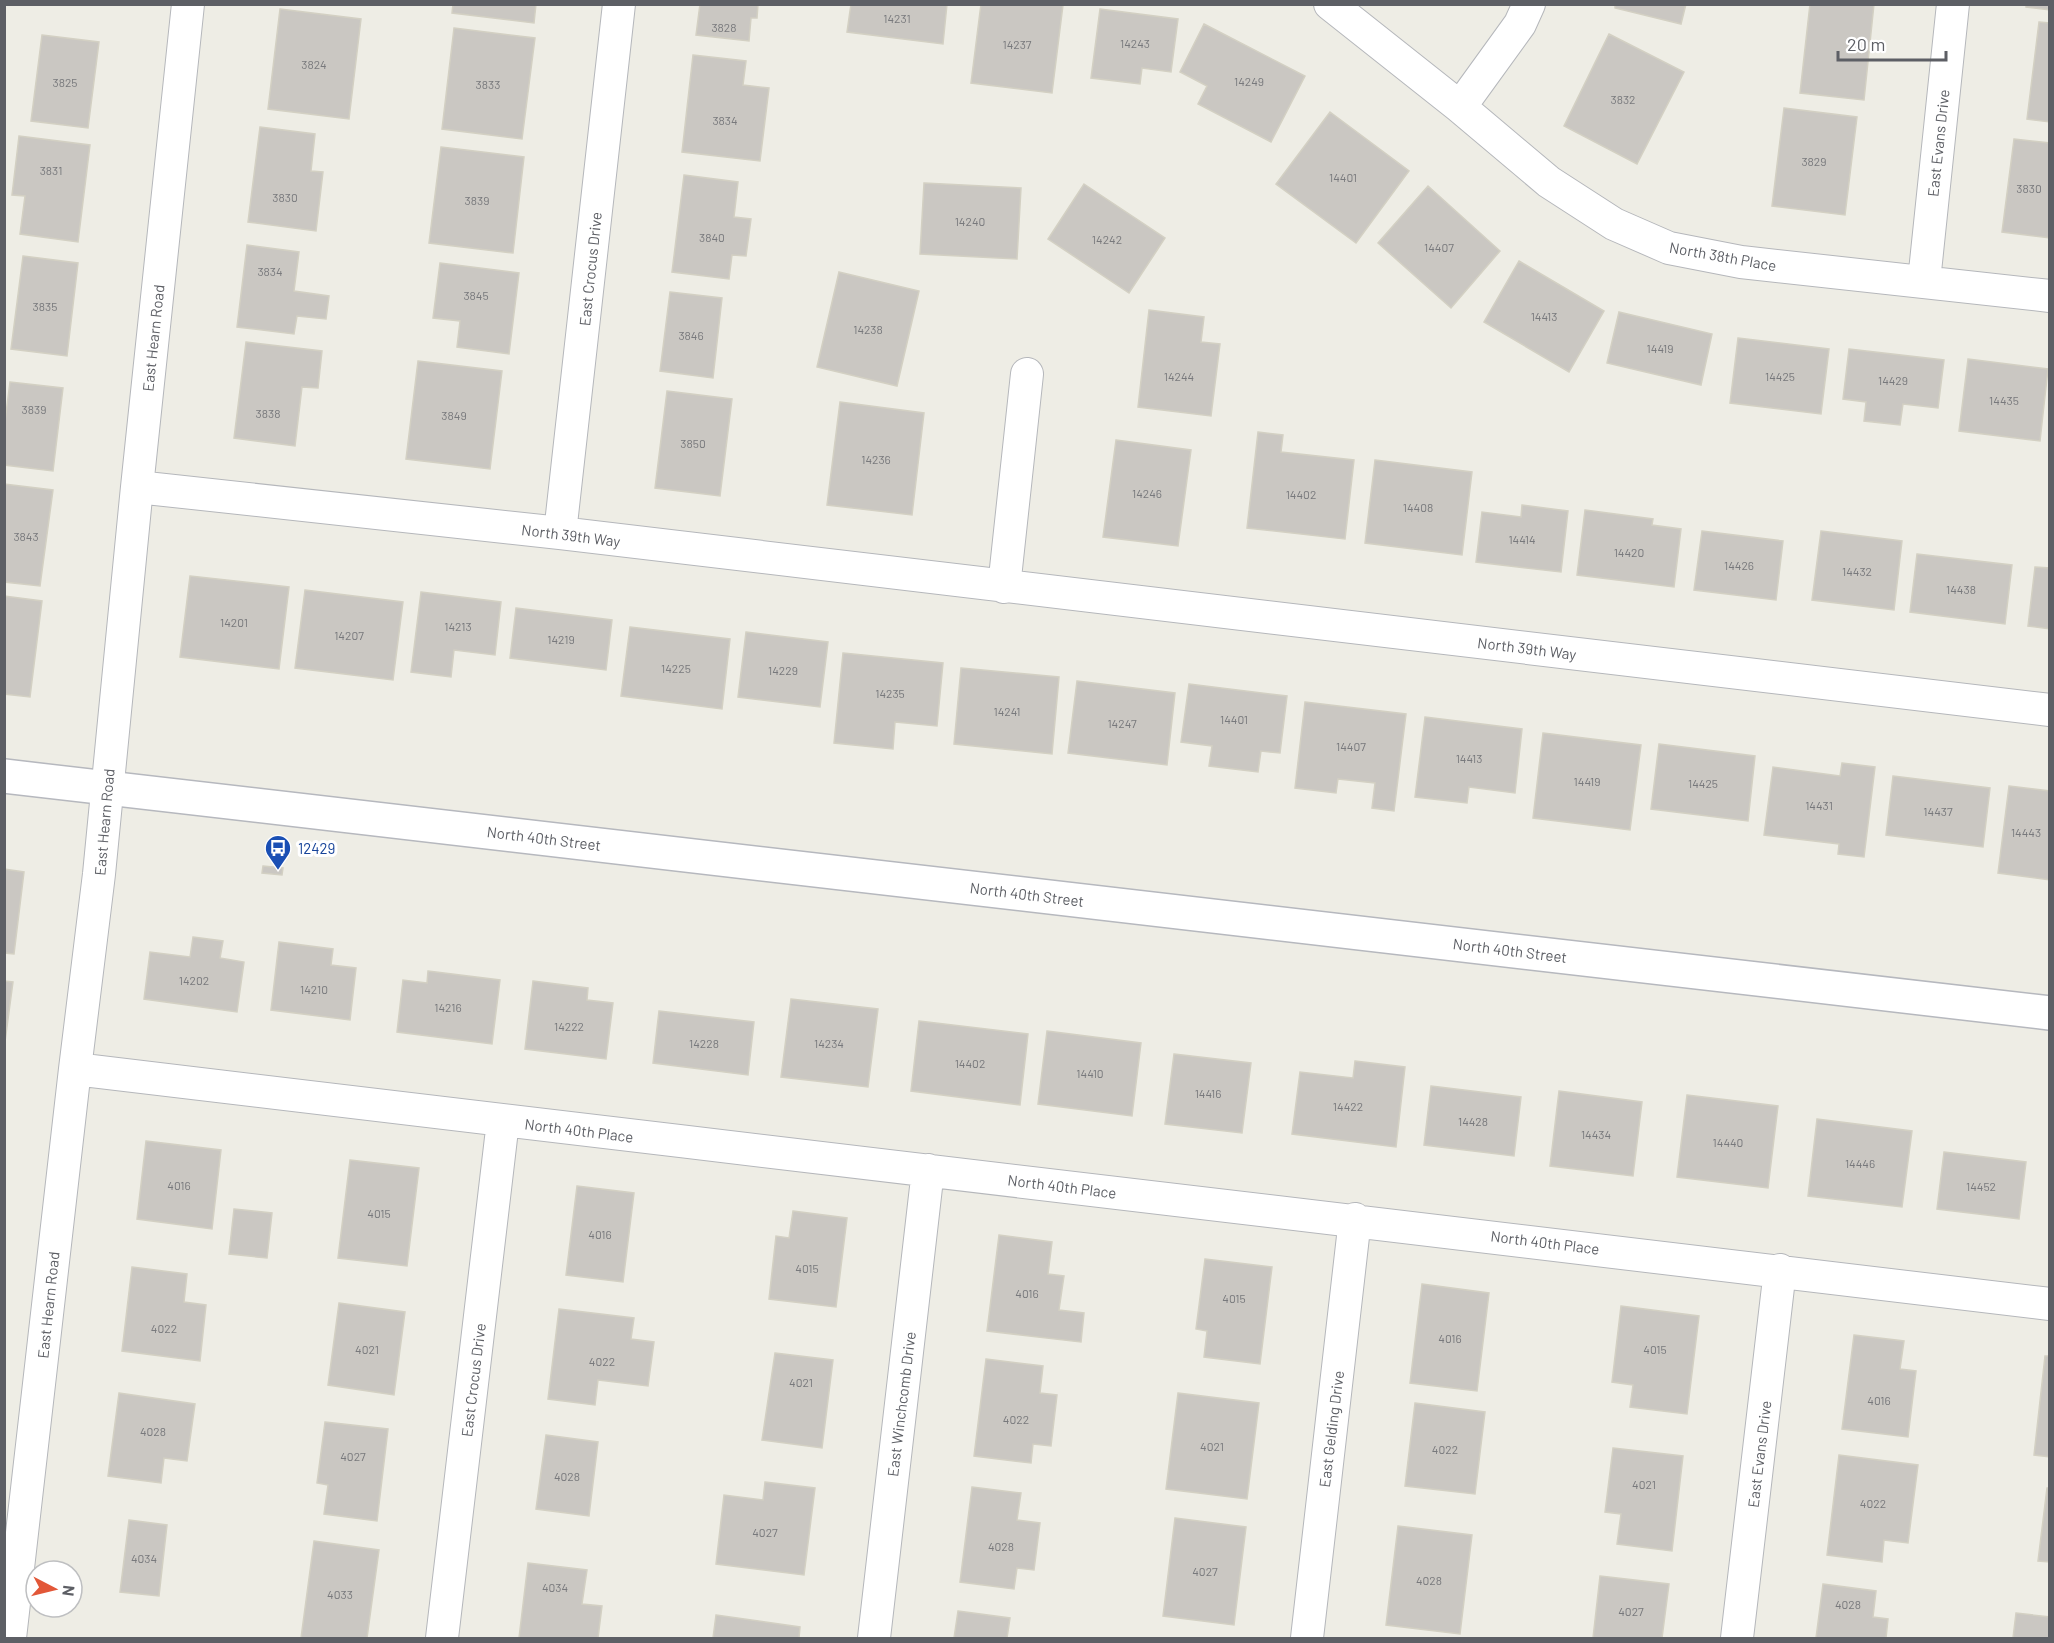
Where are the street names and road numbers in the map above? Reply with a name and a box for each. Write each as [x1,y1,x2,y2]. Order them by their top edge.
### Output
street label: East Evans Drive [1923,88,1953,198]
street label: East Crocus Drive [575,211,605,327]
street label: North 38th Place [1668,238,1778,274]
street label: East Hearn Road [138,284,168,392]
street label: North 39th Way [520,520,622,550]
street label: North 39th Way [1476,633,1578,663]
street label: East Hearn Road [90,768,118,876]
street label: North 40th Street [486,822,602,854]
street label: North 40th Street [969,878,1085,910]
street label: North 40th Street [1452,934,1568,966]
street label: North 40th Place [524,1114,634,1146]
street label: North 40th Place [1007,1170,1117,1202]
street label: North 40th Place [1490,1226,1600,1258]
street label: East Hearn Road [33,1251,63,1359]
street label: East Crocus Drive [457,1322,489,1438]
street label: East Winchcomb Drive [883,1330,919,1478]
street label: East Gelding Drive [1315,1370,1347,1488]
street label: East Evans Drive [1743,1399,1775,1509]

